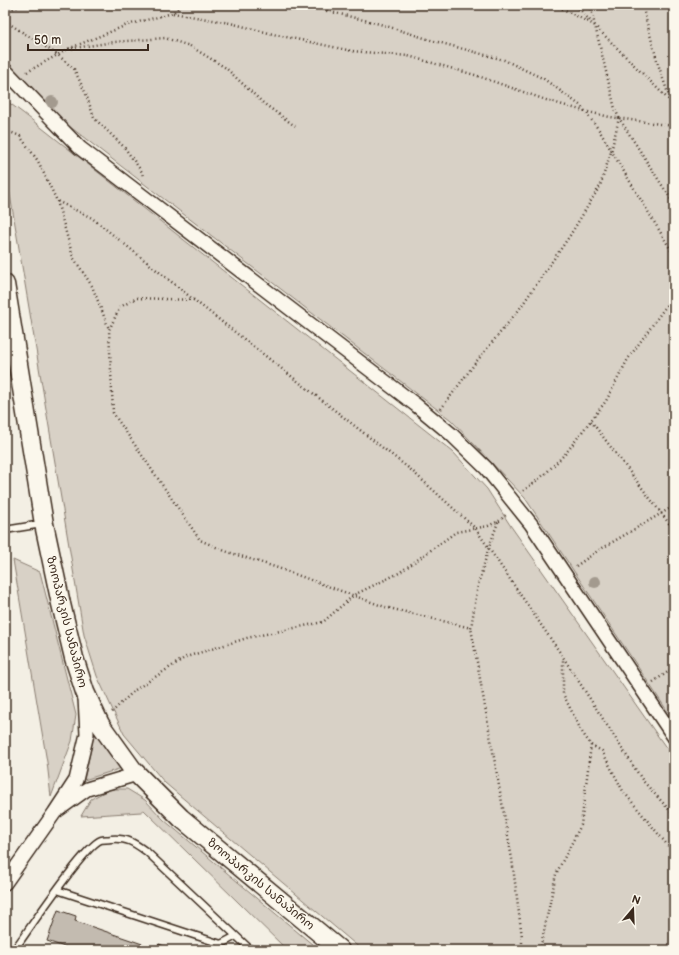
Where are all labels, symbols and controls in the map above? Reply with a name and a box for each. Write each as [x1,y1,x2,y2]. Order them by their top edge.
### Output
scale bar [28,26,148,52]
text: 50 m [34,33,61,48]
street label: ზოოპარკის სანაპირო [43,555,90,689]
street label: ზოოპარკის სანაპირო [204,835,317,933]
north arrow [613,889,653,929]
text: N [630,893,642,908]

